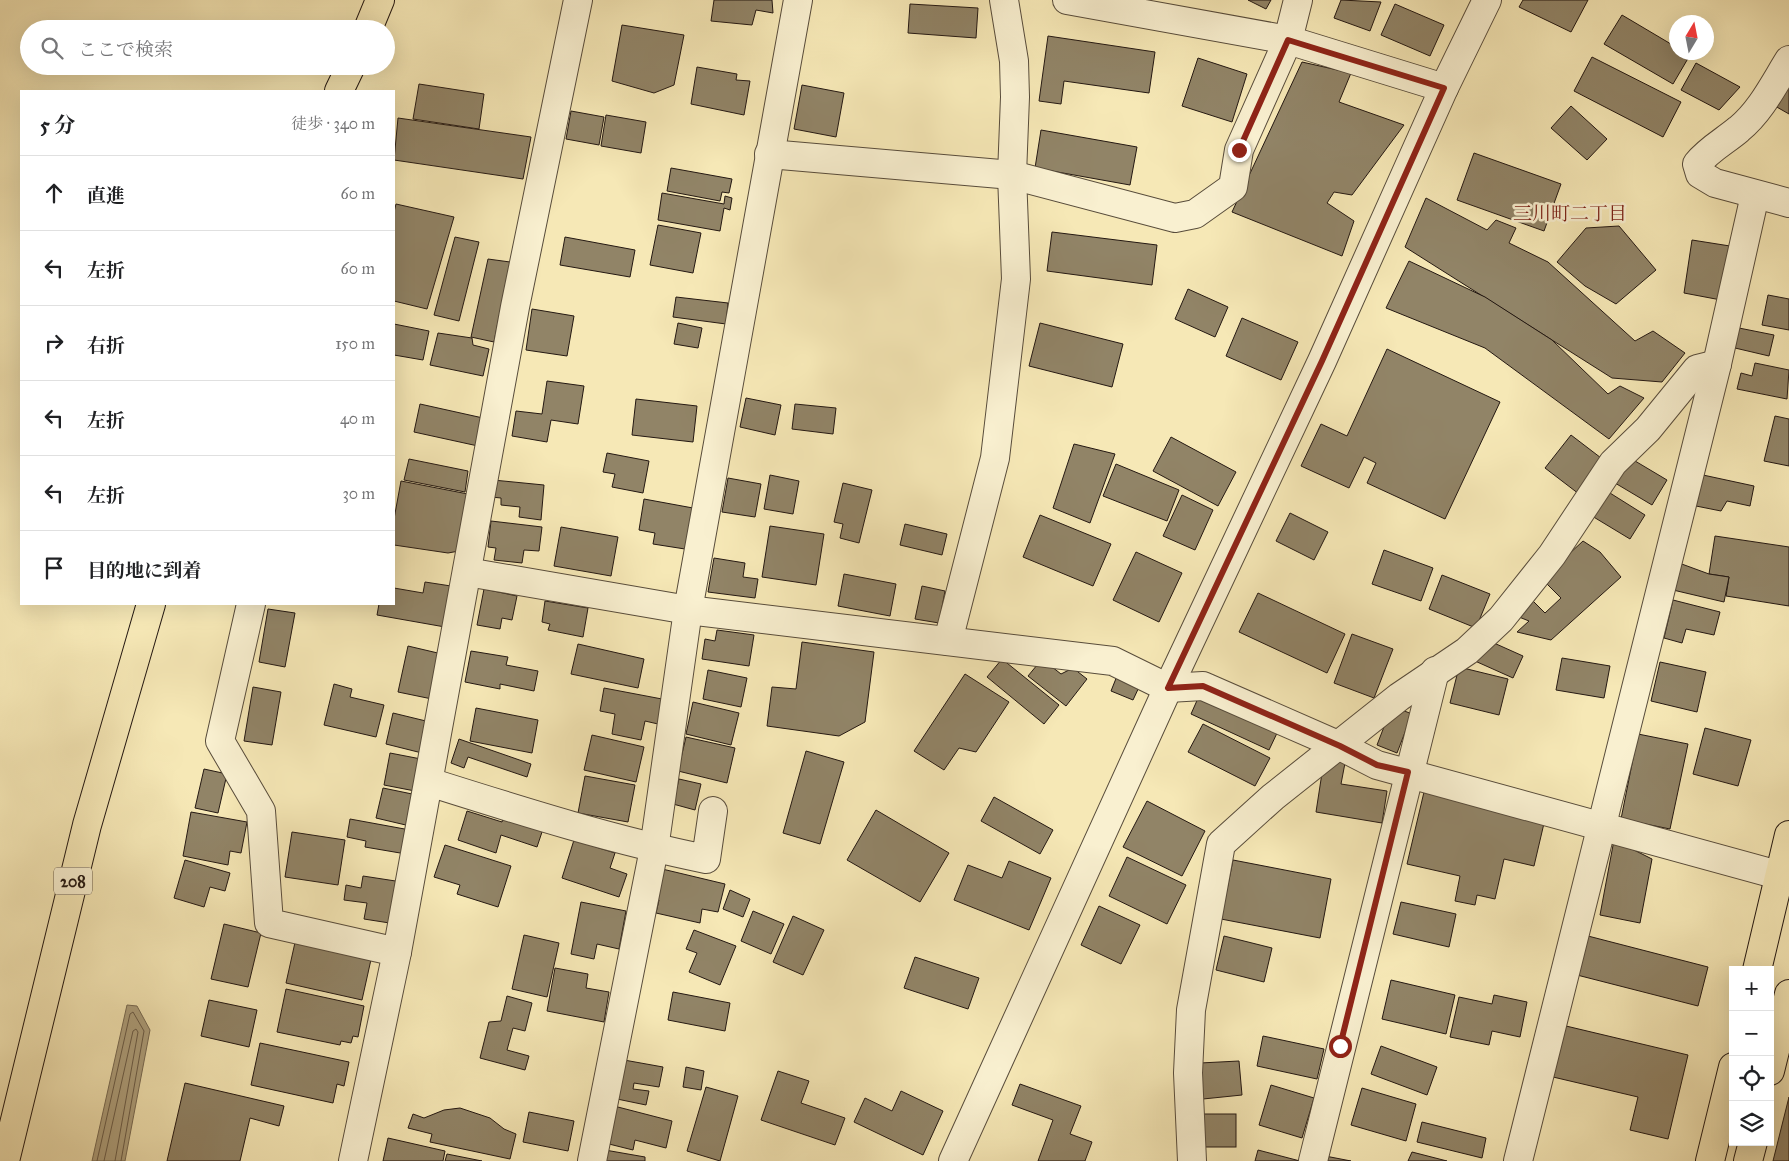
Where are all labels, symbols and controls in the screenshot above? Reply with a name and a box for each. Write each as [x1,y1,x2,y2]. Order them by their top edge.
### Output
north arrow [1669,15,1714,60]
search box [20,20,395,75]
icon: search [38,34,66,62]
text: ここで検索 [78,38,173,61]
text: 5 分 [40,112,75,138]
text: 徒歩 · 340 m [291,114,375,133]
route end [1228,139,1251,162]
icon: ahead [40,179,68,207]
text: 直進 [87,184,125,207]
text: 60 m [341,184,375,203]
district label: 三川町二丁目 [1513,202,1627,225]
icon: left [40,254,68,282]
text: 左折 [87,259,125,282]
text: 60 m [341,259,375,278]
icon: right [40,329,68,357]
text: 右折 [87,334,125,357]
text: 150 m [335,334,375,353]
icon: left [40,404,68,432]
text: 左折 [87,409,125,432]
text: 40 m [340,409,375,428]
icon: left [40,479,68,507]
text: 左折 [87,484,125,507]
text: 30 m [342,484,375,503]
icon: arrive [40,554,68,582]
text: 目的地に到着 [87,559,201,582]
road number: 208 [54,868,92,894]
map controls [1729,966,1774,1146]
button: + [1729,966,1774,1011]
button: − [1729,1011,1774,1056]
route start [1329,1035,1352,1058]
button: locate [1729,1056,1774,1101]
button: layers [1729,1101,1774,1146]

